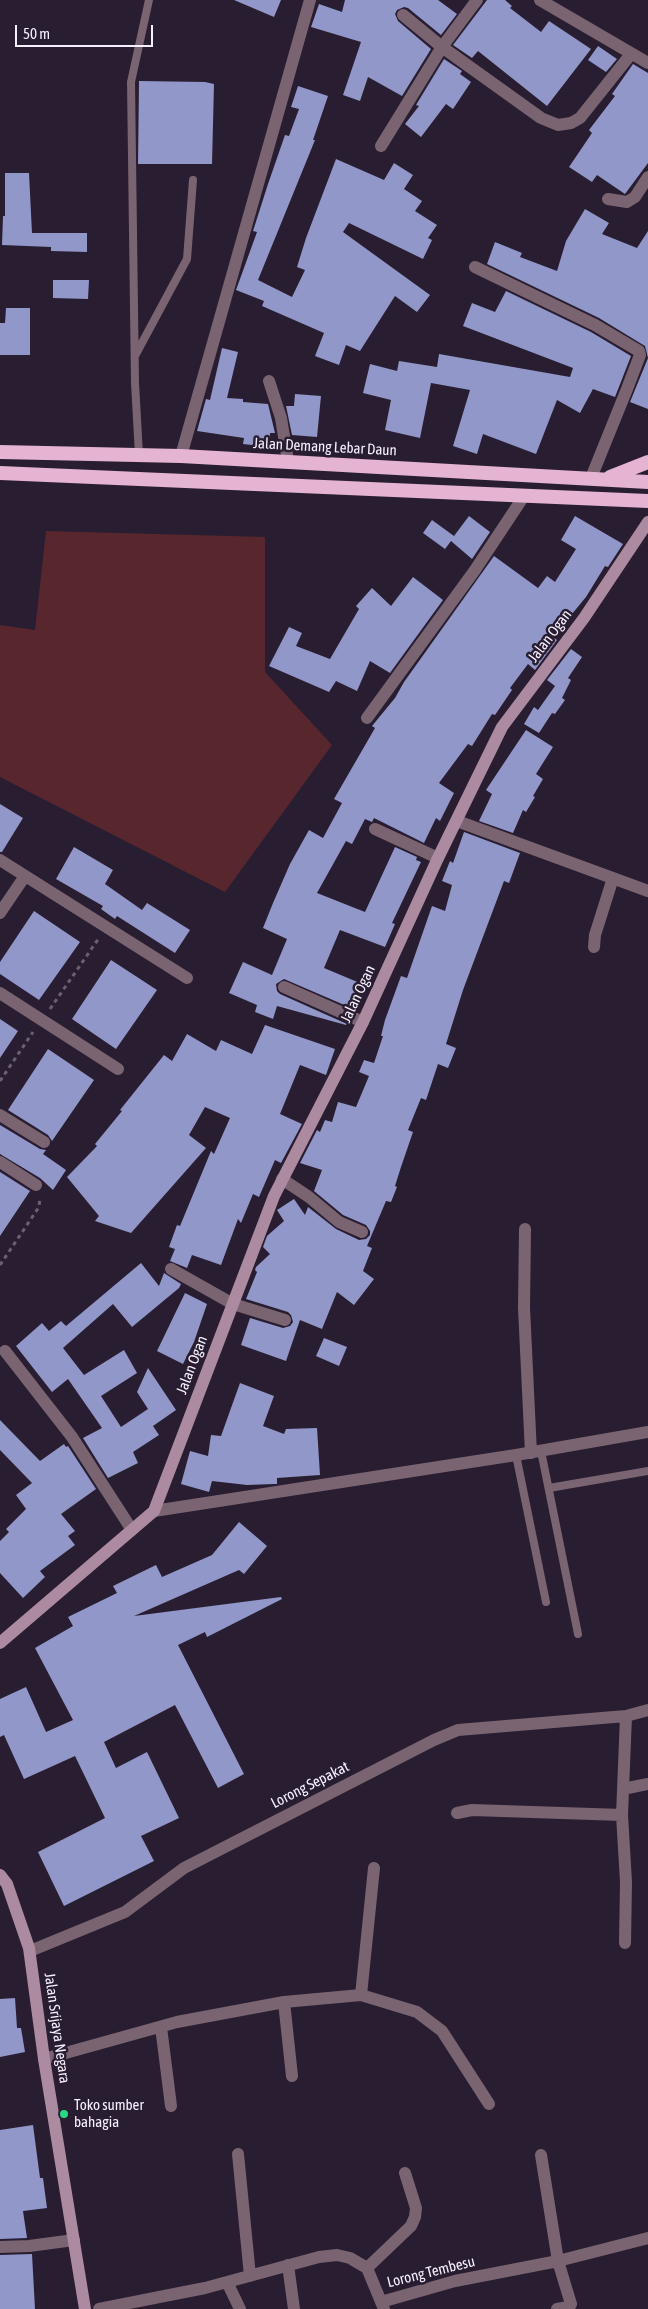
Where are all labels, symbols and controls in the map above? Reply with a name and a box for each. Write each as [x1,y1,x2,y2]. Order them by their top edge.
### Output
scale bar [18,15,155,47]
text: 50 m [23,25,50,42]
street label: Jalan Demang Lebar Daun [253,434,397,460]
street label: Jalan Ogan [524,606,576,666]
street label: Jalan Ogan [337,962,379,1026]
street label: Jalan Ogan [173,1333,211,1397]
street label: Lorong Sepakat [268,1758,352,1812]
street label: Jalan Srijaya Negara [40,1971,74,2085]
place label: Toko sumber bahagia [74,2096,144,2131]
marker: Toko sumber bahagia [58,2108,70,2120]
street label: Lorong Tembesu [385,2252,477,2292]

